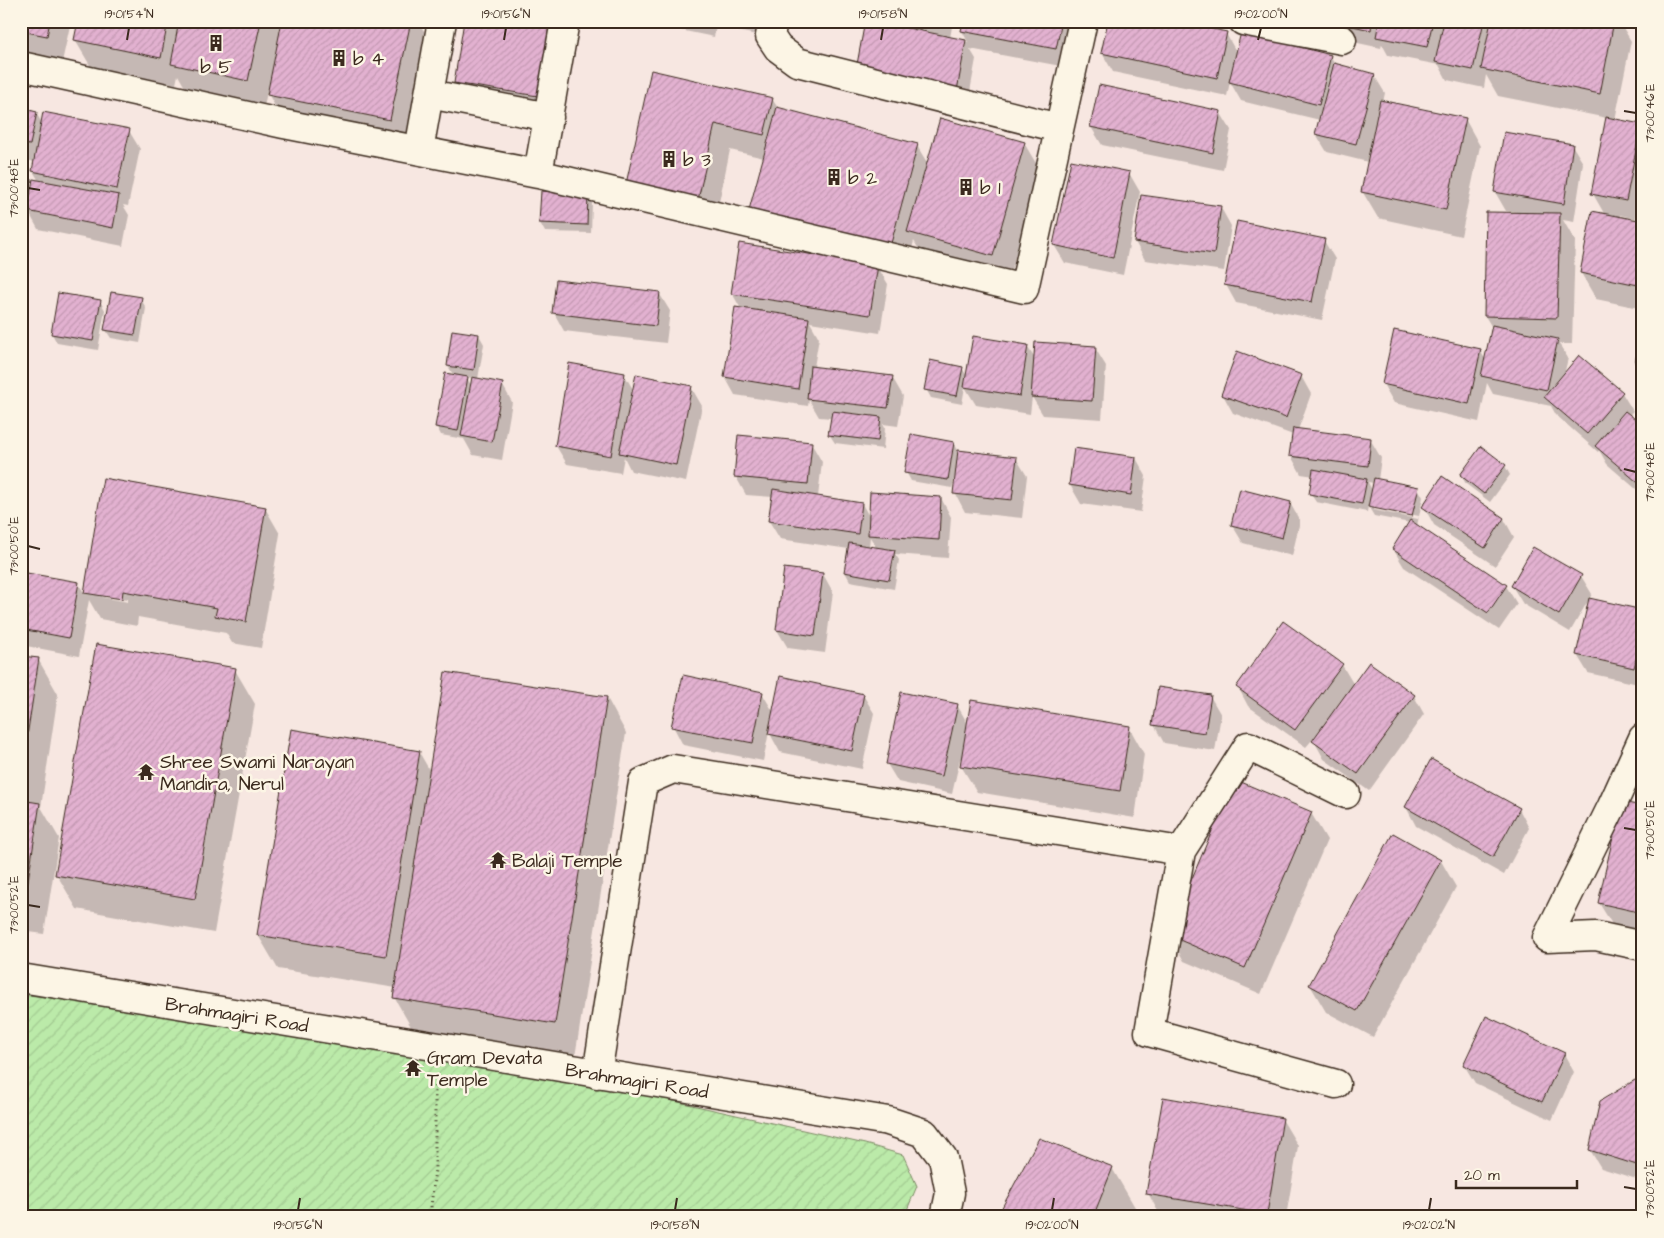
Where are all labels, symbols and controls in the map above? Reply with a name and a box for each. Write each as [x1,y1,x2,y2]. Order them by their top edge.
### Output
text: 19°01'54"N [104,6,154,23]
text: 19°01'56"N [482,6,531,23]
text: 19°01'58"N [859,6,908,23]
text: 19°02'00"N [1235,6,1288,23]
building icon: b 5 [206,33,226,53]
place label: b 4 [353,46,384,73]
building icon: b 4 [329,48,349,68]
place label: b 5 [200,54,232,81]
text: 73°00'46"E [1642,84,1659,142]
place label: b 3 [683,147,711,174]
building icon: b 3 [659,149,679,169]
text: 73°00'48"E [6,158,23,218]
place label: b 2 [848,165,877,192]
building icon: b 2 [824,167,844,187]
place label: b 1 [980,175,1001,202]
building icon: b 1 [956,177,976,197]
text: 73°00'48"E [1642,442,1659,502]
text: 73°00'50"E [6,516,23,576]
place label: Shree Swami Narayan Mandira, Nerul [160,749,354,798]
temple icon: Shree Swami Narayan Mandira, Nerul [136,762,156,782]
text: 73°00'50"E [1642,800,1659,860]
place label: Balaji Temple [512,848,622,875]
temple icon: Balaji Temple [488,850,508,870]
text: 73°00'52"E [6,876,23,934]
street label: Brahmagiri Road [163,991,311,1041]
place label: Gram Devata Temple [427,1045,543,1094]
street label: Brahmagiri Road [563,1057,711,1107]
temple icon: Gram Devata Temple [403,1058,423,1078]
scale bar [1456,1158,1578,1190]
text: 73°00'52"E [1642,1160,1659,1218]
text: 20 m [1464,1165,1500,1186]
text: 19°01'56"N [274,1217,323,1234]
text: 19°01'58"N [651,1217,700,1234]
text: 19°02'00"N [1026,1217,1079,1234]
text: 19°02'02"N [1403,1217,1456,1234]

